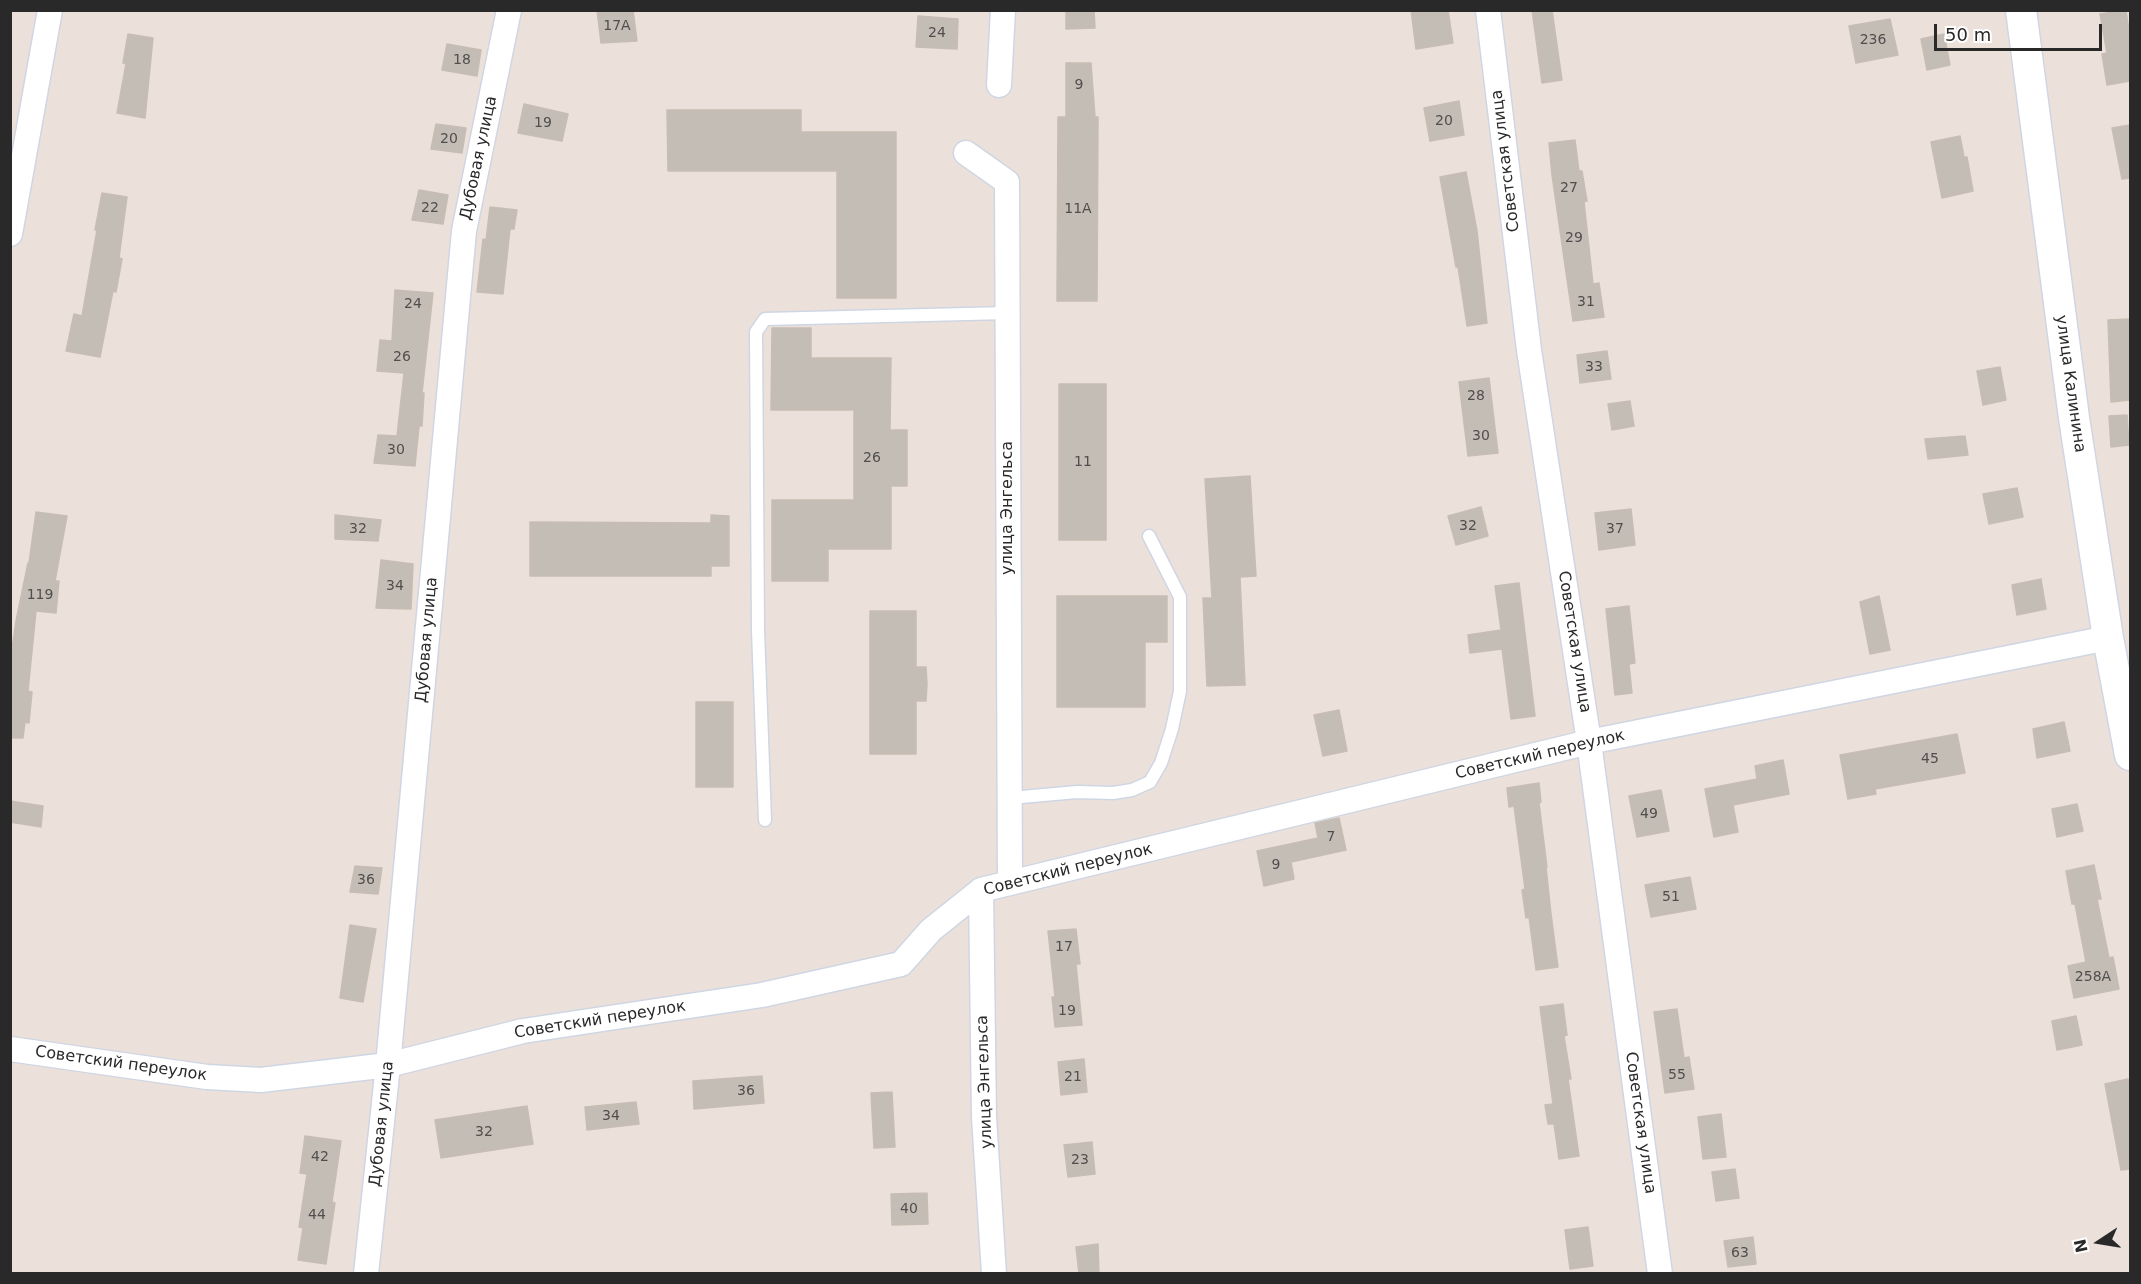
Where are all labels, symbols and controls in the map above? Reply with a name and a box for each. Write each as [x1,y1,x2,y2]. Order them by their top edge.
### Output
scale bar [1937,12,2105,50]
house number: 17А [603,18,631,34]
text: 50 m [1945,24,1991,45]
house number: 24 [928,25,946,41]
house number: 236 [1860,32,1886,48]
house number: 18 [453,52,471,68]
house number: 9 [1075,77,1083,93]
street label: Советская улица [1488,89,1524,233]
street label: Дубовая улица [456,94,502,222]
house number: 20 [1435,113,1453,129]
house number: 19 [534,115,552,131]
house number: 20 [440,131,458,147]
house number: 27 [1560,180,1578,196]
house number: 22 [421,200,439,216]
house number: 11А [1064,201,1092,217]
house number: 29 [1565,230,1583,246]
house number: 31 [1577,294,1595,310]
house number: 24 [404,296,422,312]
street label: улица Калинина [2051,314,2089,454]
house number: 26 [393,349,411,365]
house number: 33 [1585,359,1603,375]
house number: 28 [1467,388,1485,404]
house number: 30 [1472,428,1490,444]
street label: улица Энгельса [998,441,1018,575]
house number: 30 [387,442,405,458]
house number: 26 [863,450,881,466]
house number: 11 [1074,454,1092,470]
house number: 32 [1459,518,1477,534]
house number: 32 [349,521,367,537]
house number: 37 [1606,521,1624,537]
street label: Советская улица [1553,570,1595,714]
street label: Дубовая улица [412,576,442,704]
house number: 34 [386,578,404,594]
house number: 119 [27,587,53,603]
street label: Советский переулок [1453,726,1627,784]
house number: 45 [1921,751,1939,767]
house number: 49 [1640,806,1658,822]
house number: 7 [1327,829,1335,845]
street label: Советский переулок [982,840,1154,900]
house number: 9 [1272,857,1280,873]
house number: 36 [357,872,375,888]
house number: 51 [1662,889,1680,905]
house number: 17 [1055,939,1073,955]
house number: 258А [2075,969,2111,985]
street label: Советский переулок [513,997,687,1043]
house number: 19 [1058,1003,1076,1019]
street label: улица Энгельса [973,1015,997,1149]
street label: Советский переулок [34,1042,208,1086]
street label: Советская улица [1621,1051,1659,1195]
street label: Дубовая улица [366,1060,398,1188]
house number: 55 [1668,1067,1686,1083]
house number: 21 [1064,1069,1082,1085]
house number: 36 [737,1083,755,1099]
house number: 34 [602,1108,620,1124]
house number: 32 [475,1124,493,1140]
house number: 42 [311,1149,329,1165]
house number: 23 [1071,1152,1089,1168]
house number: 40 [900,1201,918,1217]
house number: 44 [308,1207,326,1223]
north arrow [2069,1212,2129,1272]
text: N [2070,1237,2092,1254]
house number: 63 [1731,1245,1749,1261]

